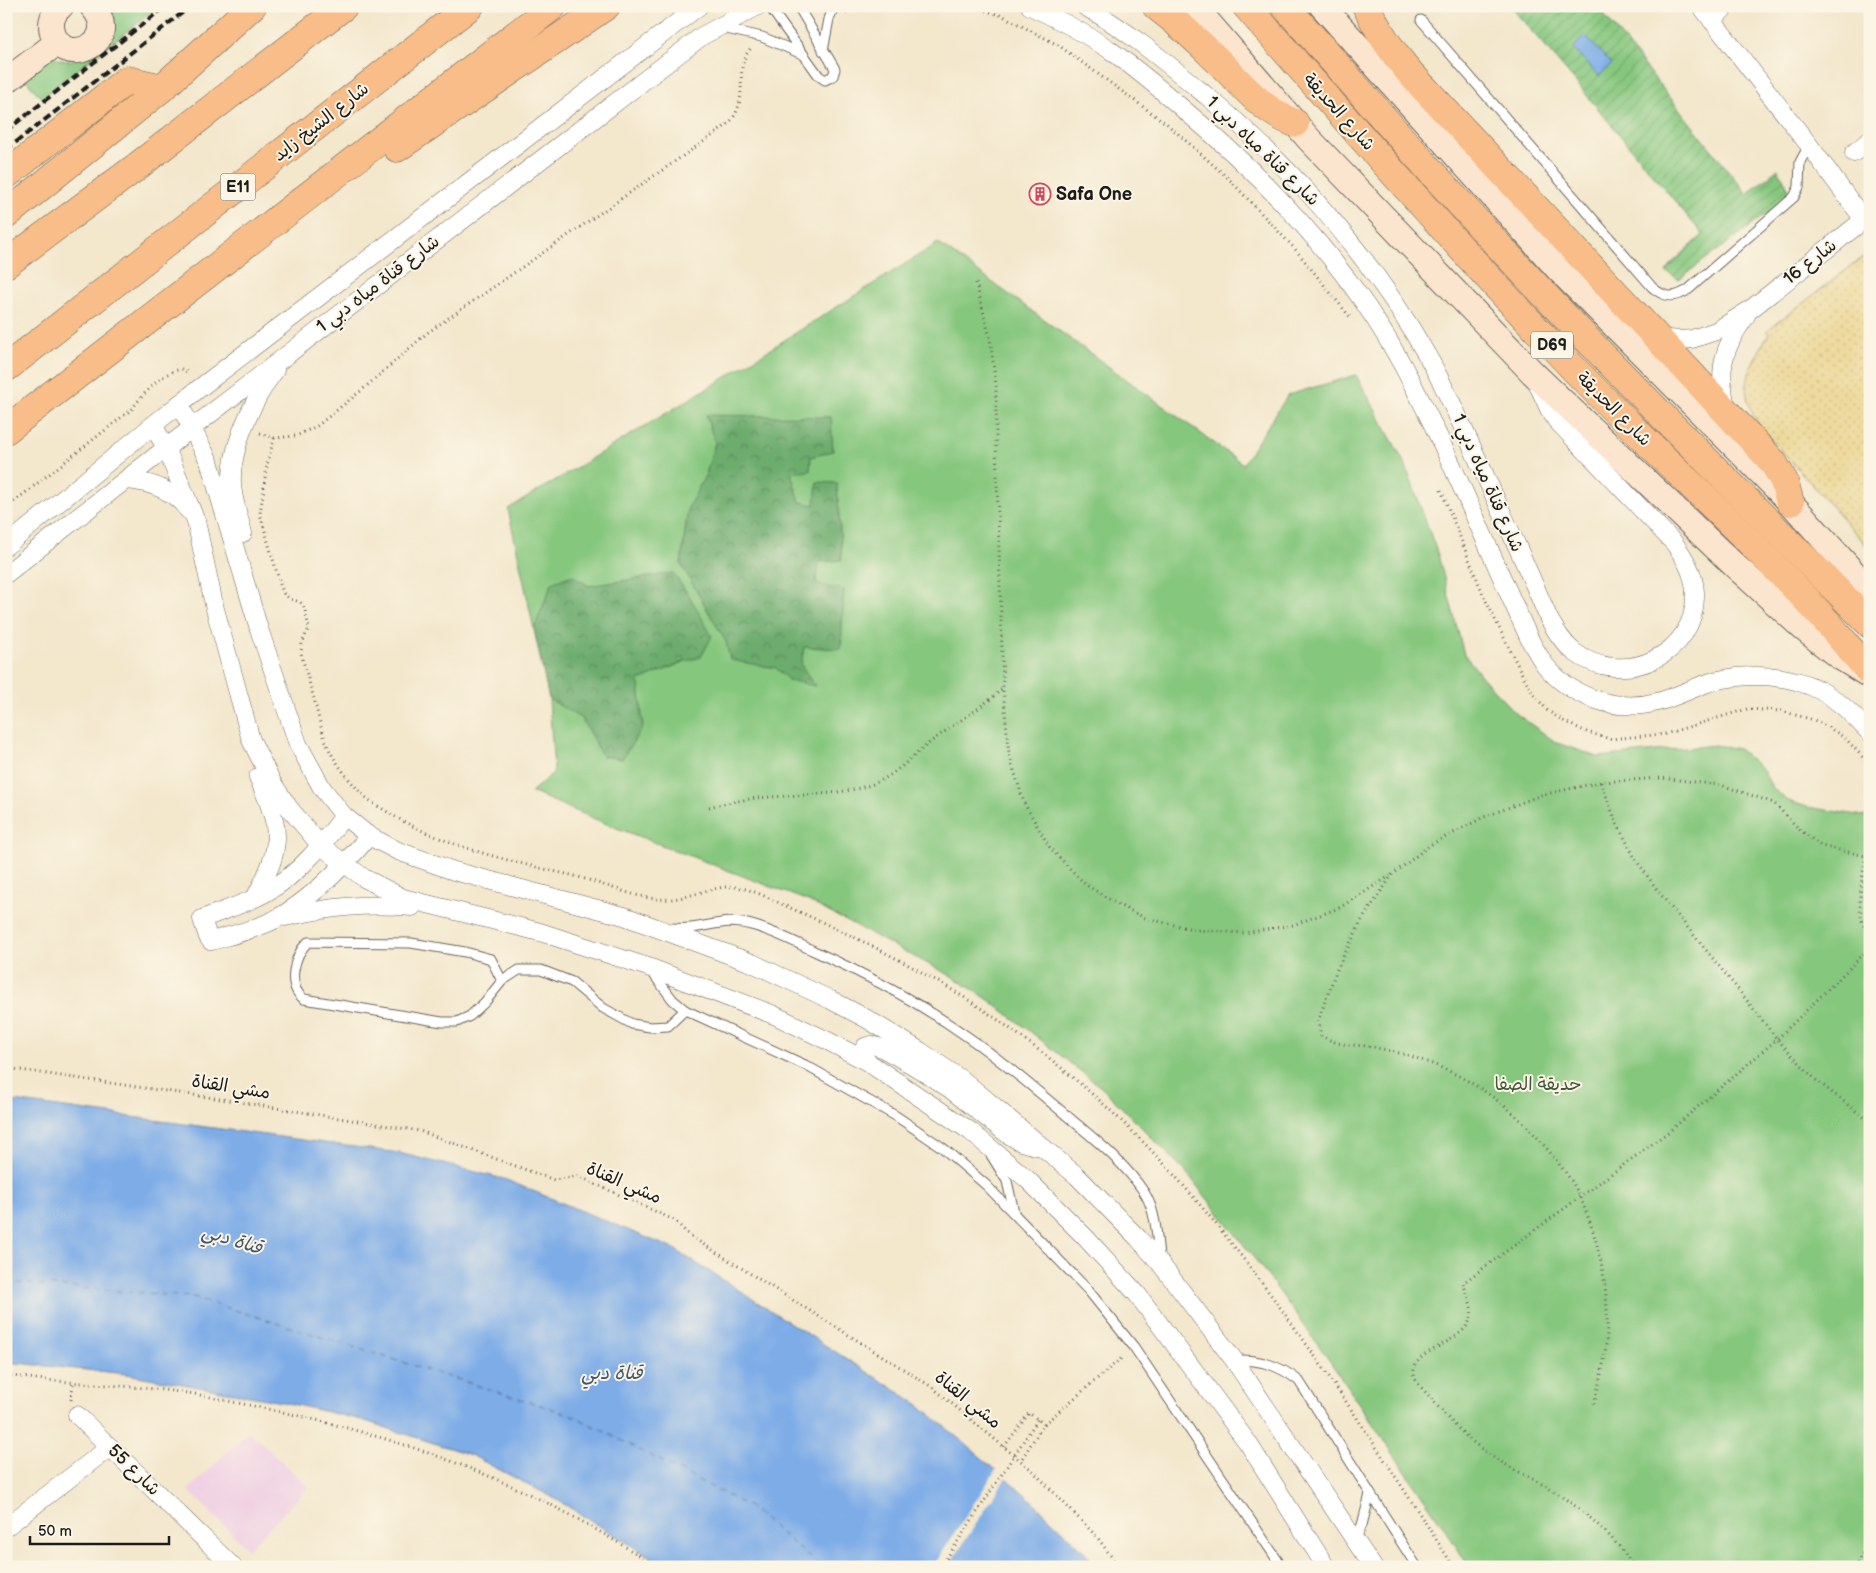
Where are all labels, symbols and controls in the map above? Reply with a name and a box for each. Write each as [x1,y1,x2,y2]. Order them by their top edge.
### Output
street label: شارع الحديقة [1298,69,1379,156]
street label: شارع الشيخ زايد [269,78,374,167]
street label: شارع قناة مياه دبي 1 [1199,92,1324,214]
road number: E11 [220,173,256,200]
building icon: Safa One [1028,182,1052,206]
place label: Safa One [1056,184,1132,205]
street label: شارع قناة مياه دبي 1 [312,231,447,341]
street label: شارع 16 [1779,235,1841,290]
road number: D69 [1531,332,1573,358]
street label: شارع الحديقة [1572,367,1656,451]
street label: شارع قناة مياه دبي 1 [1444,411,1528,557]
street label: مشي القناة [189,1070,272,1109]
park label: حديقة الصفا [1494,1074,1582,1095]
street label: مشي القناة [581,1158,665,1213]
water label: قناة دبي [198,1220,267,1264]
water label: قناة دبي [581,1362,645,1389]
street label: مشي القناة [927,1367,1005,1437]
street label: شارع 55 [103,1440,164,1501]
scale bar [30,1513,169,1545]
text: 50 m [38,1522,72,1541]

